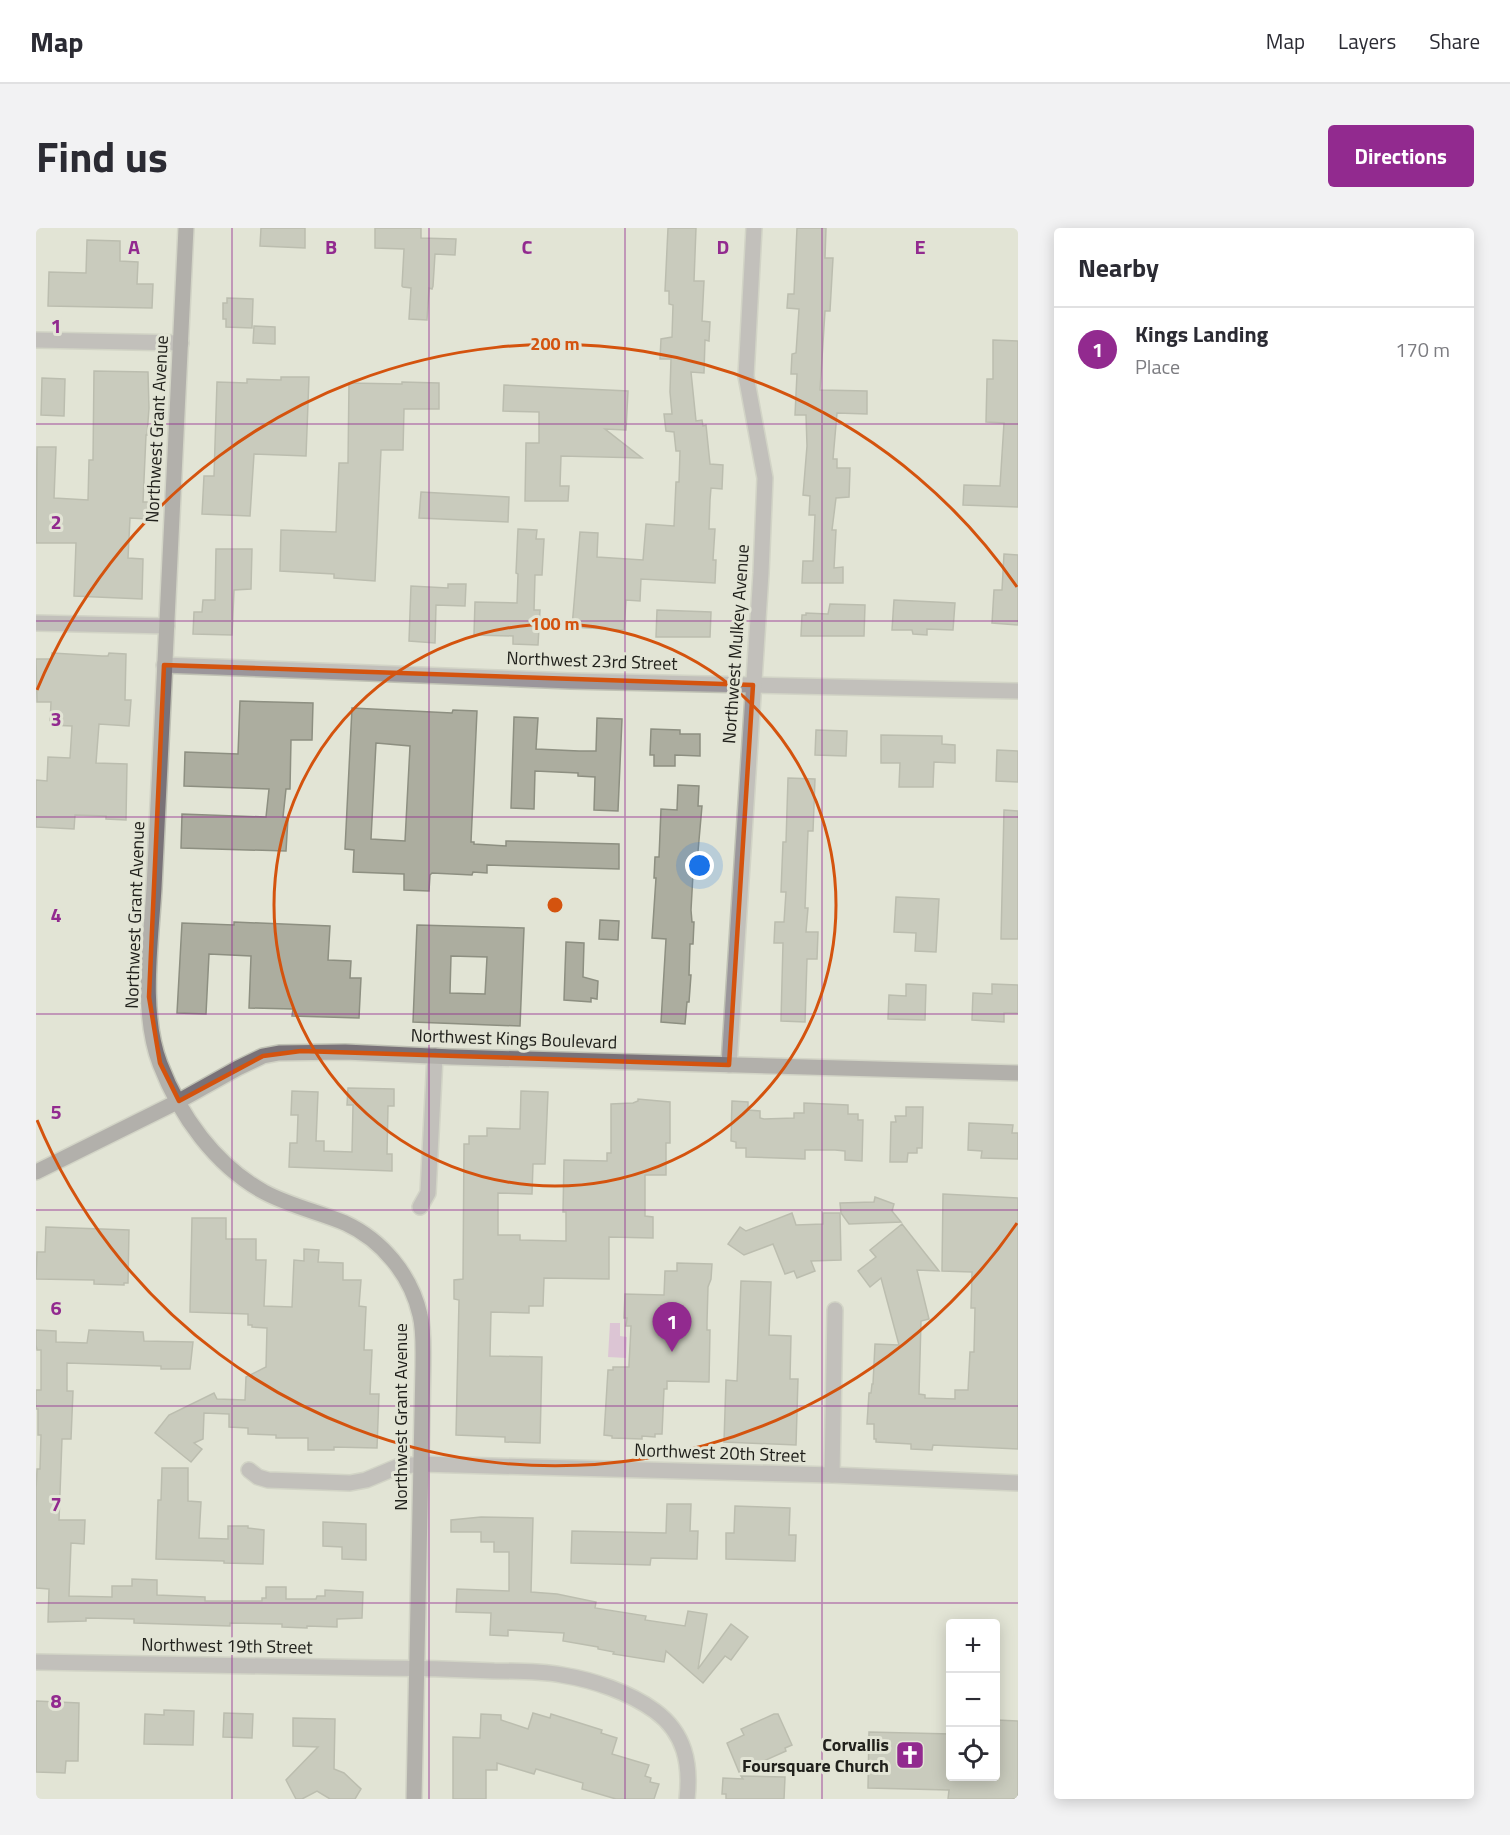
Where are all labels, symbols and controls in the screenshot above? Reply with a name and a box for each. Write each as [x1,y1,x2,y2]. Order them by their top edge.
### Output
text: Map [30,20,84,63]
text: Map [1266,25,1305,57]
text: Layers [1338,25,1396,57]
text: Share [1429,25,1480,57]
text: Find us [36,124,168,188]
button: Directions [1328,125,1474,187]
text: A [128,231,140,262]
text: B [325,231,337,262]
text: C [522,231,533,262]
text: D [717,231,729,262]
text: E [914,231,926,262]
text: Nearby [1078,248,1159,287]
text: 1 [50,310,62,341]
text: Kings Landing [1135,317,1268,351]
text: 200 m [530,330,580,357]
text: 1 [1092,334,1103,365]
text: 170 m [1395,334,1450,365]
street label: Northwest Grant Avenue [138,335,175,523]
text: Place [1135,351,1180,382]
text: 2 [50,506,62,537]
street label: Northwest Mulkey Avenue [715,543,756,745]
text: 100 m [530,610,580,637]
street label: Northwest 23rd Street [506,644,679,677]
text: 3 [50,703,62,734]
street label: Northwest Grant Avenue [118,821,151,1009]
your location [685,851,714,880]
centre of rings [545,895,565,915]
text: 4 [50,899,62,930]
street label: Northwest Kings Boulevard [410,1021,618,1056]
text: 5 [50,1096,62,1127]
text: 6 [50,1292,62,1323]
pin: 1 [652,1302,692,1352]
street label: Northwest Grant Avenue [387,1323,414,1511]
street label: Northwest 20th Street [634,1436,807,1469]
text: 7 [50,1488,62,1519]
map controls [946,1619,1000,1781]
button: + [946,1619,1000,1673]
street label: Northwest 19th Street [141,1631,314,1661]
button: − [946,1673,1000,1727]
text: 8 [50,1685,62,1716]
button: locate [946,1727,1000,1781]
place label: Corvallis Foursquare Church [742,1731,889,1779]
church icon: Corvallis Foursquare Church [894,1739,926,1771]

